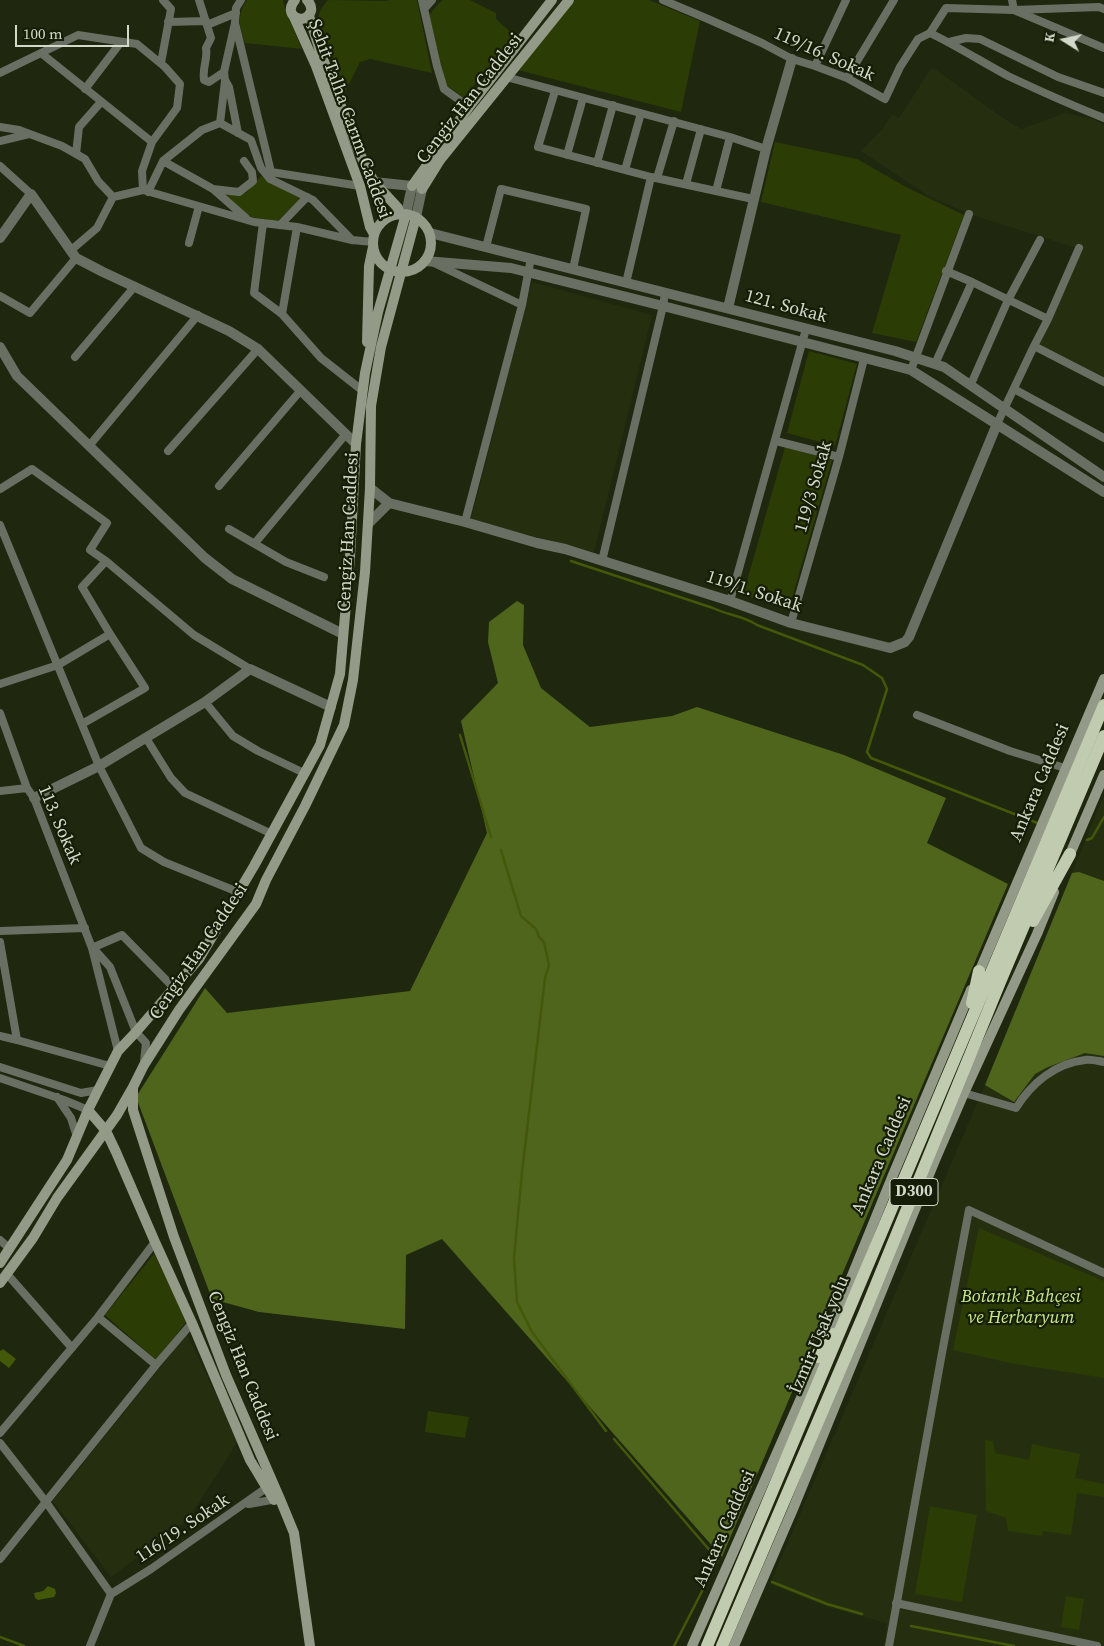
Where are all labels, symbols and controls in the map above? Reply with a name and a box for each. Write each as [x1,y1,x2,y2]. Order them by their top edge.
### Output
scale bar [18,15,131,47]
north arrow [1039,15,1089,65]
street label: Şehit Talha Carım Caddesi [303,16,395,222]
text: 100 m [23,23,63,44]
street label: 119/16. Sokak [770,23,878,87]
street label: Cengiz Han Caddesi [412,29,528,169]
text: K [1039,31,1060,44]
street label: 121. Sokak [742,286,830,328]
street label: 119/3 Sokak [791,439,837,535]
street label: Cengiz Han Caddesi [334,452,364,612]
street label: 119/1. Sokak [703,566,805,618]
street label: Ankara Caddesi [1005,721,1075,845]
street label: 113. Sokak [33,782,85,868]
street label: Cengiz Han Caddesi [145,880,253,1024]
street label: Ankara Caddesi [847,1094,917,1218]
road number: D300 [890,1178,938,1206]
street label: İzmir-Uşak yolu [785,1273,855,1397]
park label: Botanik Bahçesi ve Herbaryum [961,1286,1081,1328]
street label: Cengiz Han Caddesi [202,1288,282,1444]
street label: Ankara Caddesi [690,1467,760,1591]
street label: 116/19. Sokak [132,1490,234,1568]

